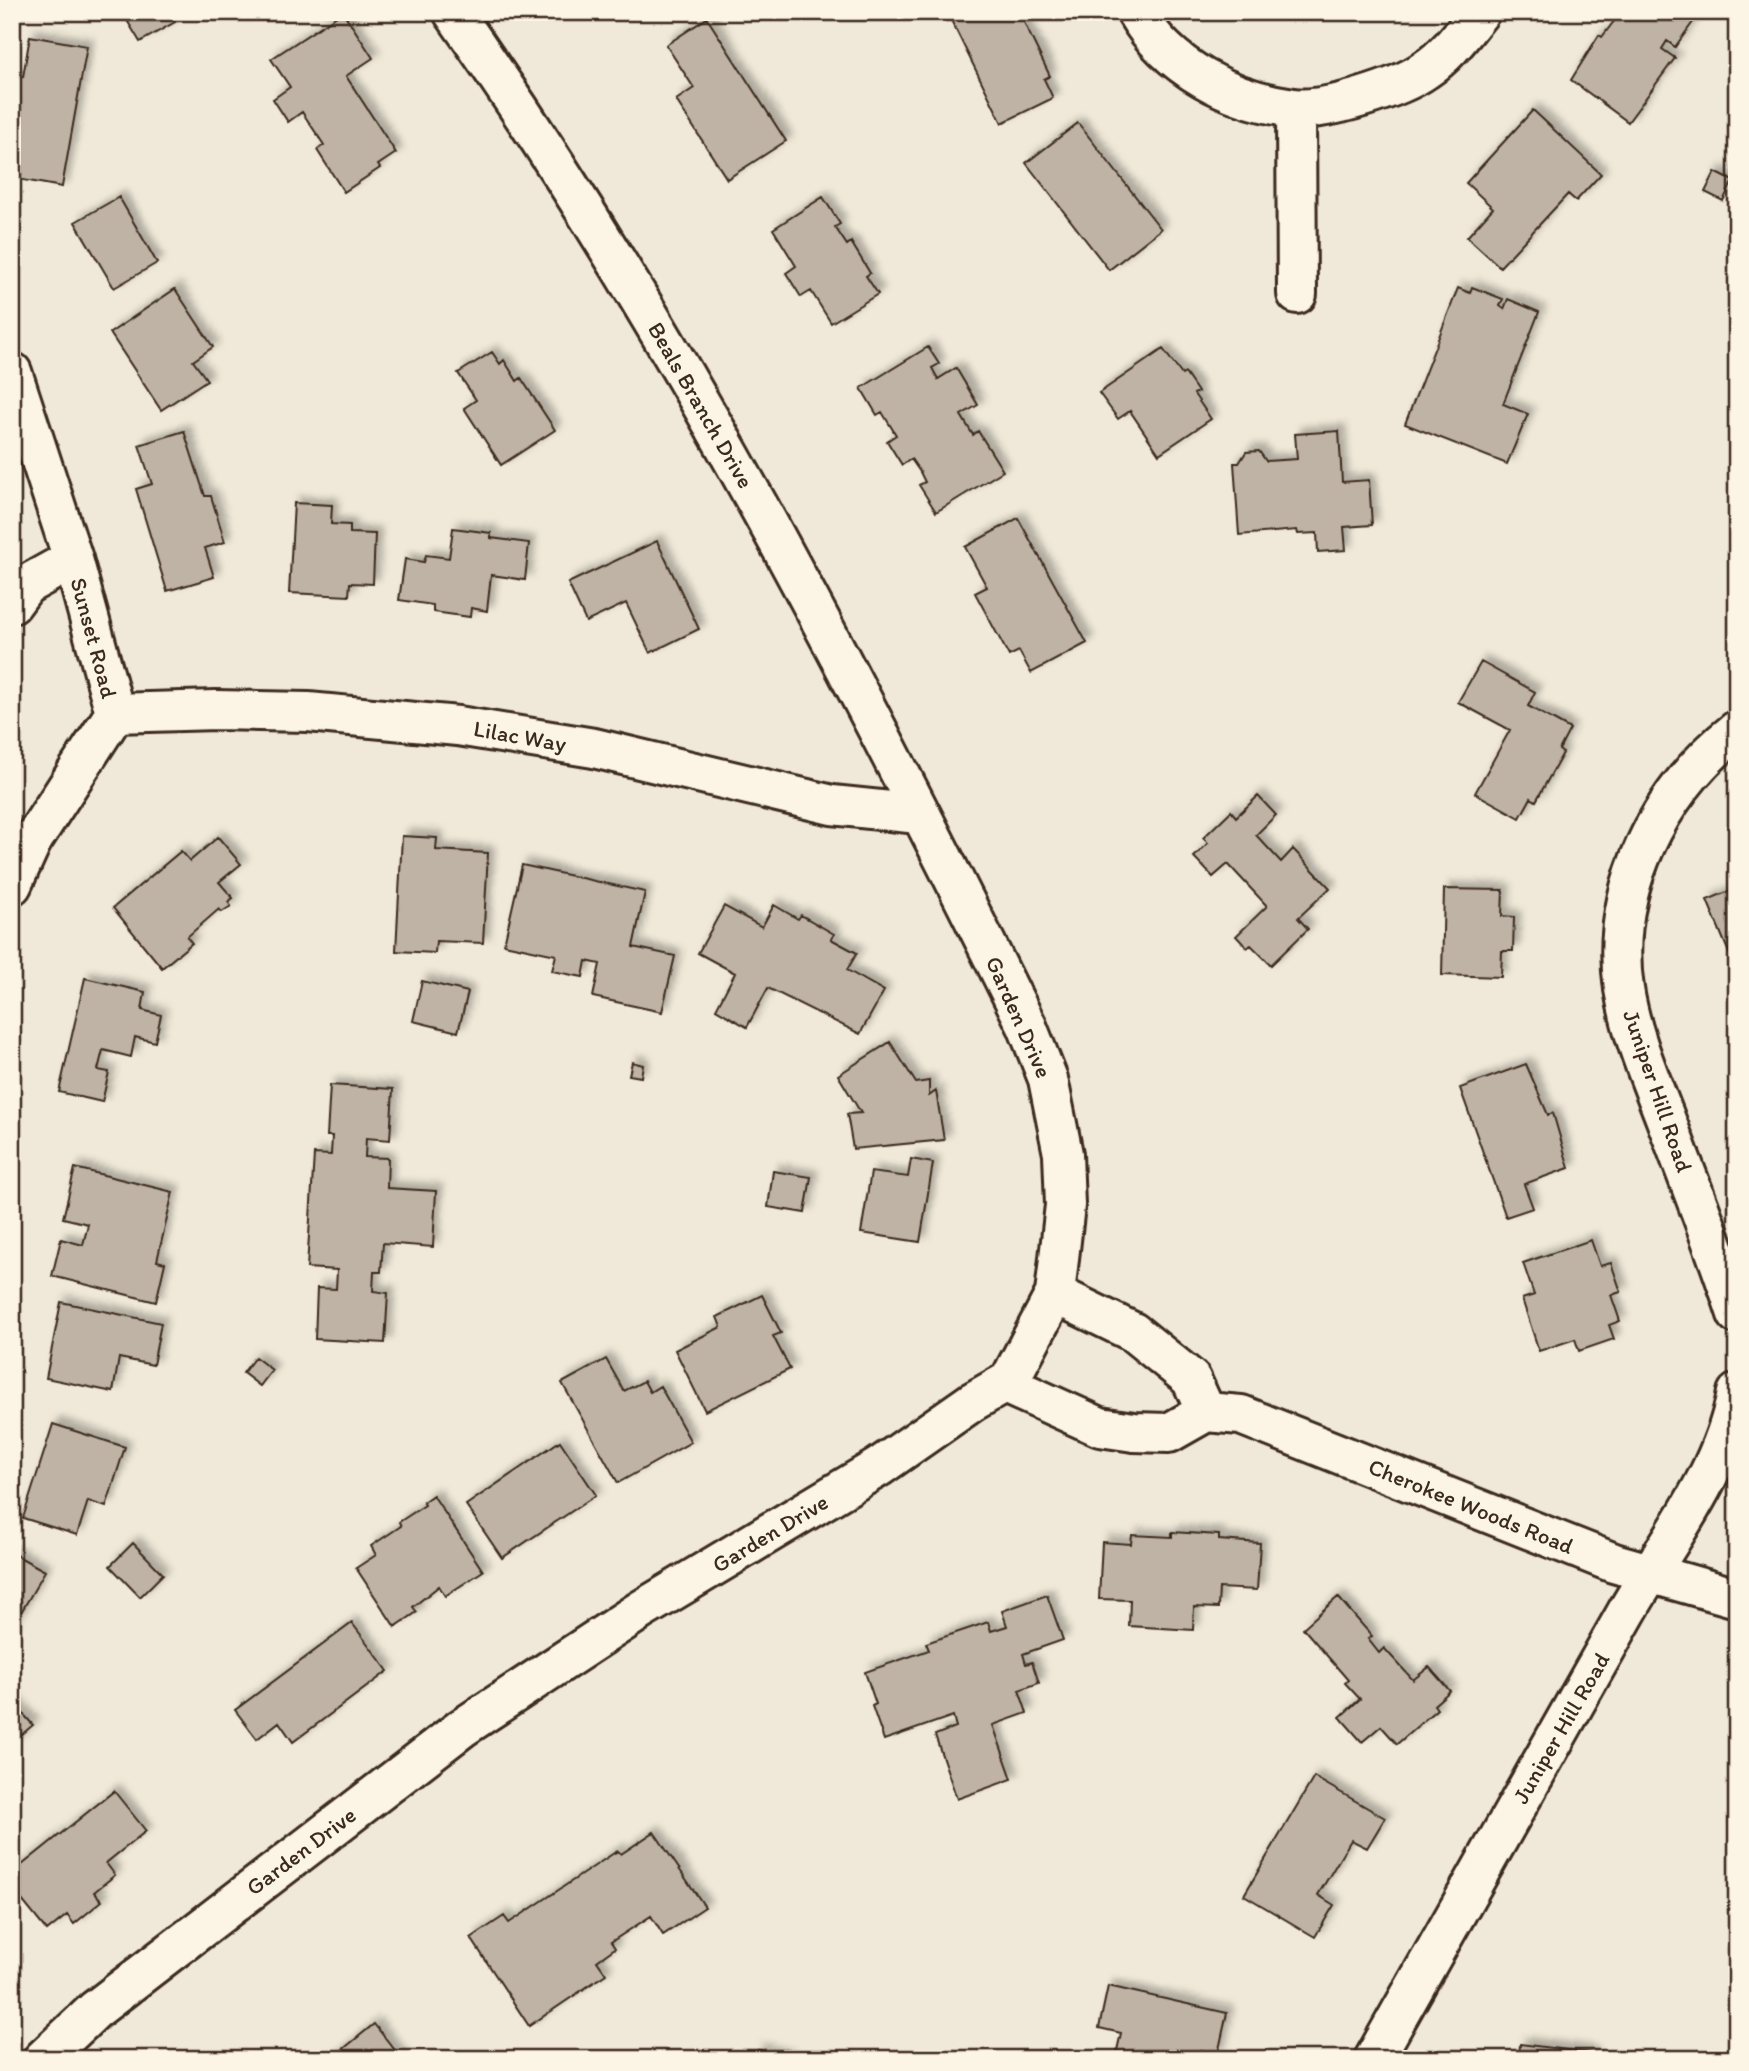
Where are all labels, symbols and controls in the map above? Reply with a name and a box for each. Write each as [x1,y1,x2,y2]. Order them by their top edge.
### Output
street label: Beals Branch Drive [642,317,760,493]
street label: Sunset Road [64,575,124,702]
street label: Lilac Way [472,714,569,758]
street label: Garden Drive [980,952,1058,1082]
street label: Juniper Hill Road [1617,1006,1699,1176]
street label: Cherokee Woods Road [1364,1452,1578,1560]
street label: Garden Drive [707,1487,833,1579]
street label: Juniper Hill Road [1506,1647,1616,1809]
street label: Garden Drive [241,1801,361,1901]

